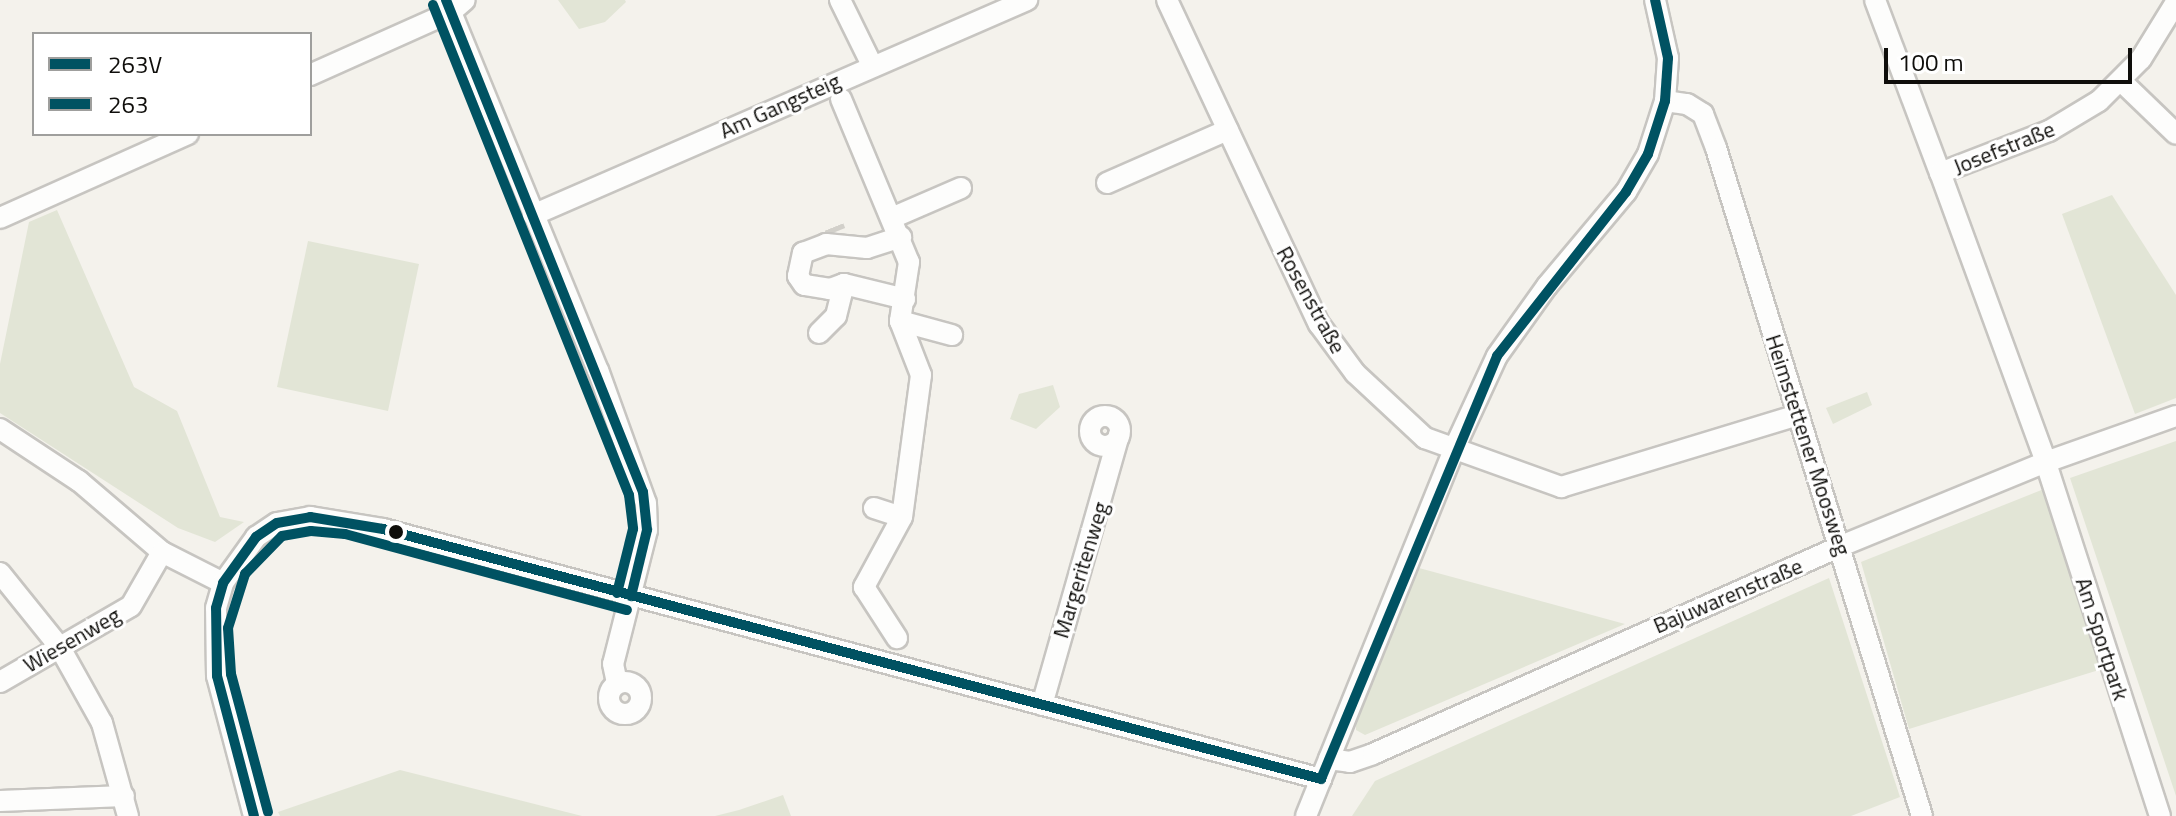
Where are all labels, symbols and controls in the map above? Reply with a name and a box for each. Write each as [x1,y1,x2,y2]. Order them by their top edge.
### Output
legend [32,32,312,136]
scale bar [1888,32,2136,82]
text: 100 m [1898,44,1964,80]
text: 263V [108,46,162,82]
street label: Am Gangsteig [716,68,844,144]
text: 263 [108,86,148,122]
street label: Josefstraße [1950,116,2058,180]
street label: Rosenstraße [1271,242,1351,358]
street label: Heimstettener Moosweg [1760,331,1856,559]
street label: Margeritenweg [1048,499,1114,641]
unlabelled marker [388,524,404,540]
street label: Bajuwarenstraße [1649,553,1807,639]
street label: Am Sportpark [2070,574,2134,704]
street label: Wiesenweg [19,602,125,678]

